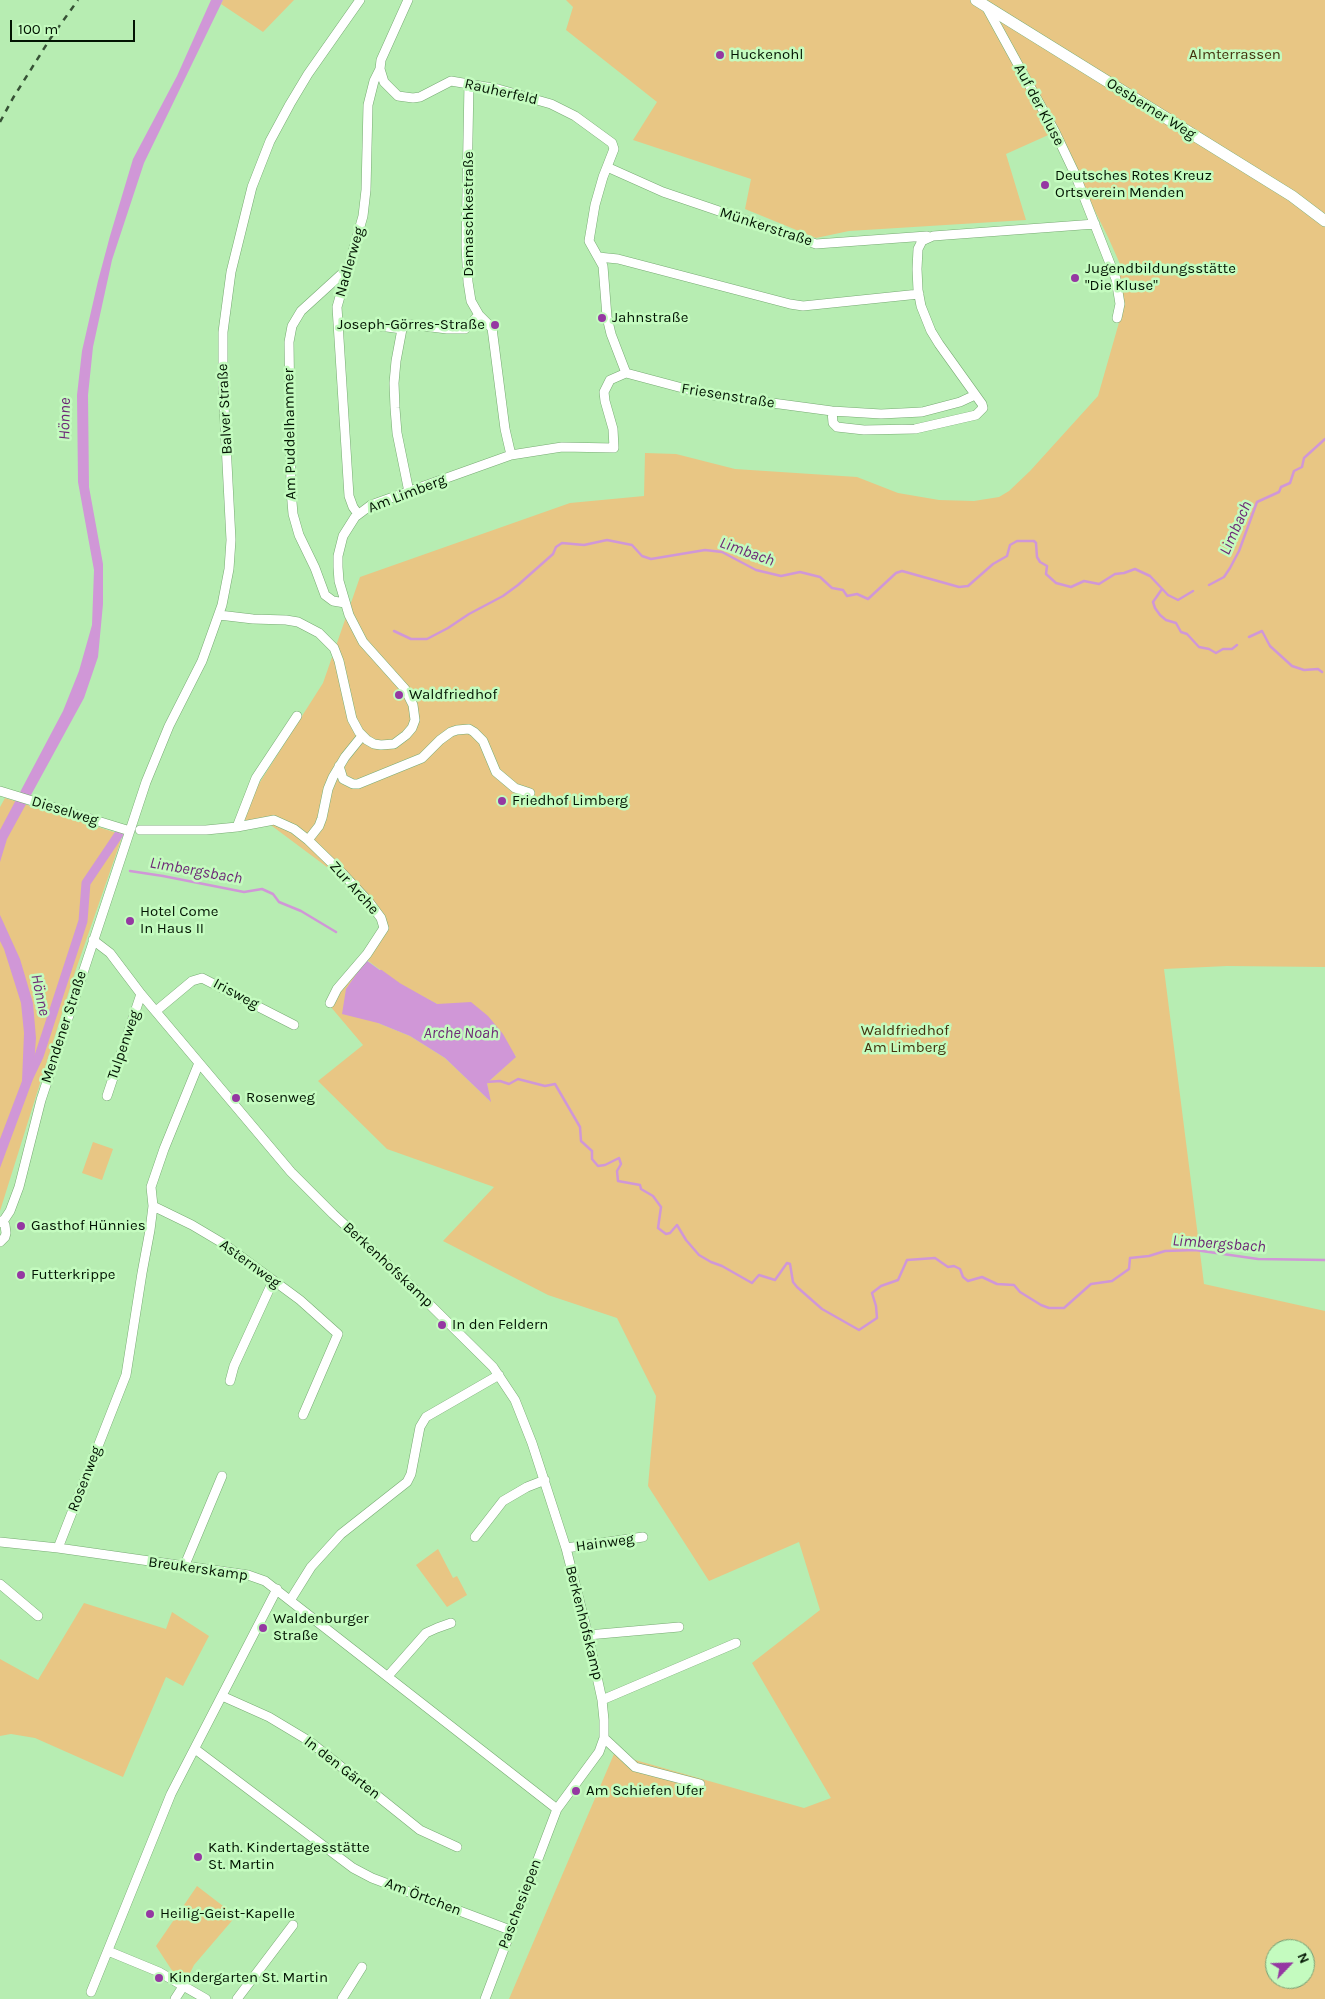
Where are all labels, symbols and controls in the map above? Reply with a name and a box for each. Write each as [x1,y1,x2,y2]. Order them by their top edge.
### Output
scale bar [12,10,138,42]
text: 100 m [18,20,58,38]
place label: Huckenohl [730,46,804,64]
park label: Almterrassen [1189,46,1281,64]
marker: Huckenohl [714,49,726,61]
street label: Auf der Kluse [1010,61,1068,149]
street label: Oesberner Weg [1103,74,1199,144]
street label: Rauherfeld [463,75,539,109]
street label: Damaschkestraße [460,151,478,277]
place label: Deutsches Rotes Kreuz Ortsverein Menden [1055,167,1212,202]
marker: Deutsches Rotes Kreuz Ortsverein Menden [1039,179,1051,191]
street label: Münkerstraße [717,204,815,250]
street label: Nadlerweg [331,225,369,299]
place label: Jugendbildungsstätte "Die Kluse" [1085,260,1236,295]
marker: Jugendbildungsstätte "Die Kluse" [1069,272,1081,284]
place label: Jahnstraße [612,309,689,327]
marker: Jahnstraße [596,312,608,324]
place label: Joseph-Görres-Straße [337,316,485,334]
marker: Joseph-Görres-Straße [489,319,501,331]
street label: Balver Straße [214,363,236,455]
street label: Am Puddelhammer [280,368,300,500]
street label: Friesenstraße [680,380,776,412]
water label: Hönne [55,398,75,440]
street label: Am Limberg [366,471,448,517]
water label: Limbach [1216,498,1256,558]
water label: Limbach [717,533,777,571]
place label: Waldfriedhof [409,686,497,704]
marker: Waldfriedhof [393,689,405,701]
street label: Dieselweg [29,792,101,830]
place label: Friedhof Limberg [512,792,628,810]
marker: Friedhof Limberg [496,795,508,807]
water label: Limbergsbach [148,853,244,889]
street label: Zur Arche [325,858,383,918]
place label: Hotel Come In Haus II [140,903,218,938]
marker: Hotel Come In Haus II [124,915,136,927]
street label: Mendener Straße [37,969,91,1085]
water label: Hönne [26,972,54,1018]
street label: Irisweg [210,975,262,1013]
street label: Tulpenweg [104,1008,144,1082]
park label: Waldfriedhof Am Limberg [861,1022,949,1057]
water label: Arche Noah [423,1023,499,1043]
place label: Rosenweg [246,1089,315,1107]
marker: Rosenweg [230,1092,242,1104]
place label: Gasthof Hünnies [31,1217,146,1235]
street label: Berkenhofskamp [339,1218,437,1312]
marker: Gasthof Hünnies [15,1220,27,1232]
water label: Limbergsbach [1172,1231,1266,1257]
street label: Asternweg [216,1236,284,1292]
place label: Futterkrippe [31,1266,116,1284]
marker: Futterkrippe [15,1269,27,1281]
place label: In den Feldern [452,1316,548,1334]
marker: In den Feldern [436,1319,448,1331]
street label: Rosenweg [64,1444,106,1514]
street label: Hainweg [575,1530,635,1556]
street label: Breukerskamp [147,1553,249,1585]
street label: Berkenhofskamp [561,1564,607,1682]
place label: Waldenburger Straße [273,1610,369,1645]
marker: Waldenburger Straße [257,1622,269,1634]
street label: In den Gärten [300,1733,384,1803]
place label: Am Schiefen Ufer [586,1782,704,1800]
marker: Am Schiefen Ufer [570,1785,582,1797]
place label: Kath. Kindertagesstätte St. Martin [208,1839,370,1874]
marker: Kath. Kindertagesstätte St. Martin [192,1851,204,1863]
street label: Paschesiepen [495,1857,545,1951]
street label: Am Örtchen [382,1874,464,1920]
place label: Heilig-Geist-Kapelle [160,1905,295,1923]
marker: Heilig-Geist-Kapelle [144,1908,156,1920]
north arrow [1265,1939,1315,1989]
text: N [1293,1950,1313,1966]
place label: Kindergarten St. Martin [169,1969,328,1987]
marker: Kindergarten St. Martin [153,1972,165,1984]

